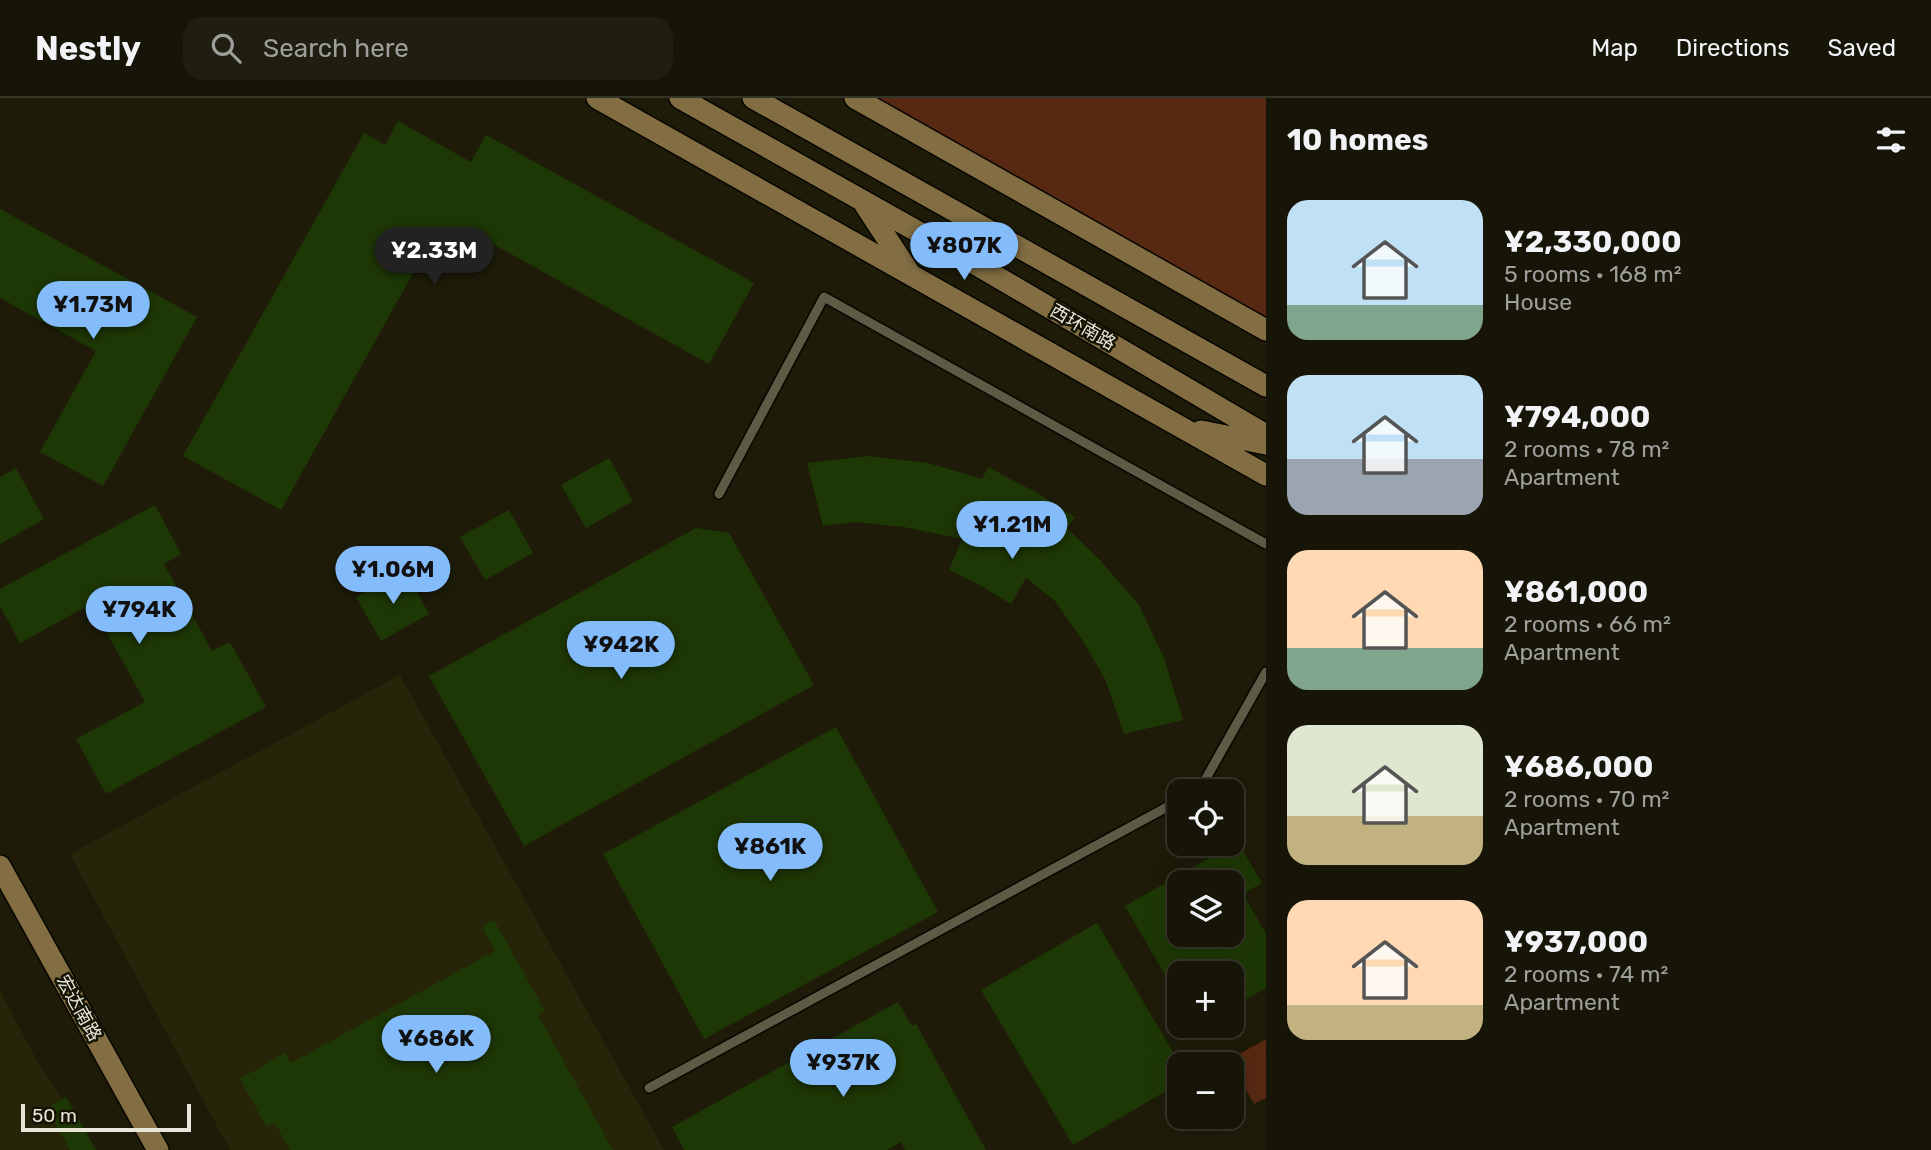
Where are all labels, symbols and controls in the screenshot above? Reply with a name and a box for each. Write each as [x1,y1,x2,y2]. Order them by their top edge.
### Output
search box [183,17,673,80]
text: Nestly [35,29,141,68]
icon: search [207,29,245,67]
text: Search here [263,33,409,64]
text: Map [1591,34,1638,62]
text: Directions [1676,34,1789,62]
text: Saved [1827,34,1896,62]
icon: filters [1872,121,1910,159]
text: 10 homes [1287,122,1428,158]
pin: ¥807K [915,222,1013,282]
text: ¥2,330,000 [1504,224,1682,260]
pin: ¥2.33M [377,228,491,287]
icon: home [1343,228,1427,312]
text: ¥807K [926,231,1002,259]
text: ¥2.33M [391,236,477,264]
text: 5 rooms · 168 m² [1504,260,1682,288]
pin: ¥1.73M [36,282,150,341]
text: House [1504,288,1572,316]
text: ¥1.73M [53,290,133,318]
street label: 西环南路 [1046,299,1120,355]
text: ¥794,000 [1504,399,1651,435]
icon: home [1343,403,1427,487]
text: 2 rooms · 78 m² [1504,435,1669,463]
text: Apartment [1504,463,1620,491]
pin: ¥1.21M [955,502,1069,561]
text: ¥1.21M [972,510,1052,538]
pin: ¥1.06M [336,546,450,606]
text: ¥1.06M [351,555,435,583]
text: ¥861,000 [1504,574,1648,610]
icon: home [1343,578,1427,662]
pin: ¥794K [90,587,188,646]
text: ¥794K [102,595,176,623]
text: 2 rooms · 66 m² [1504,610,1671,638]
pin: ¥942K [572,622,670,681]
text: ¥942K [583,630,659,658]
text: Apartment [1504,638,1620,666]
text: ¥686,000 [1504,749,1653,785]
icon: home [1343,753,1427,837]
map controls [1167,779,1244,1129]
button: locate [1167,779,1244,856]
text: 2 rooms · 70 m² [1504,785,1669,813]
text: Apartment [1504,813,1620,841]
pin: ¥861K [721,824,819,883]
text: ¥861K [734,832,806,860]
button: layers [1167,870,1244,947]
text: ¥937,000 [1504,924,1648,960]
icon: home [1343,928,1427,1012]
text: 2 rooms · 74 m² [1504,960,1668,988]
button: + [1167,961,1244,1038]
street label: 宏达南路 [52,971,106,1045]
text: Apartment [1504,988,1620,1016]
pin: ¥686K [387,1016,485,1075]
text: ¥686K [398,1024,474,1052]
pin: ¥937K [794,1040,892,1099]
text: ¥937K [806,1048,880,1076]
button: − [1167,1052,1244,1129]
scale bar [21,1101,191,1133]
text: 50 m [32,1104,77,1127]

